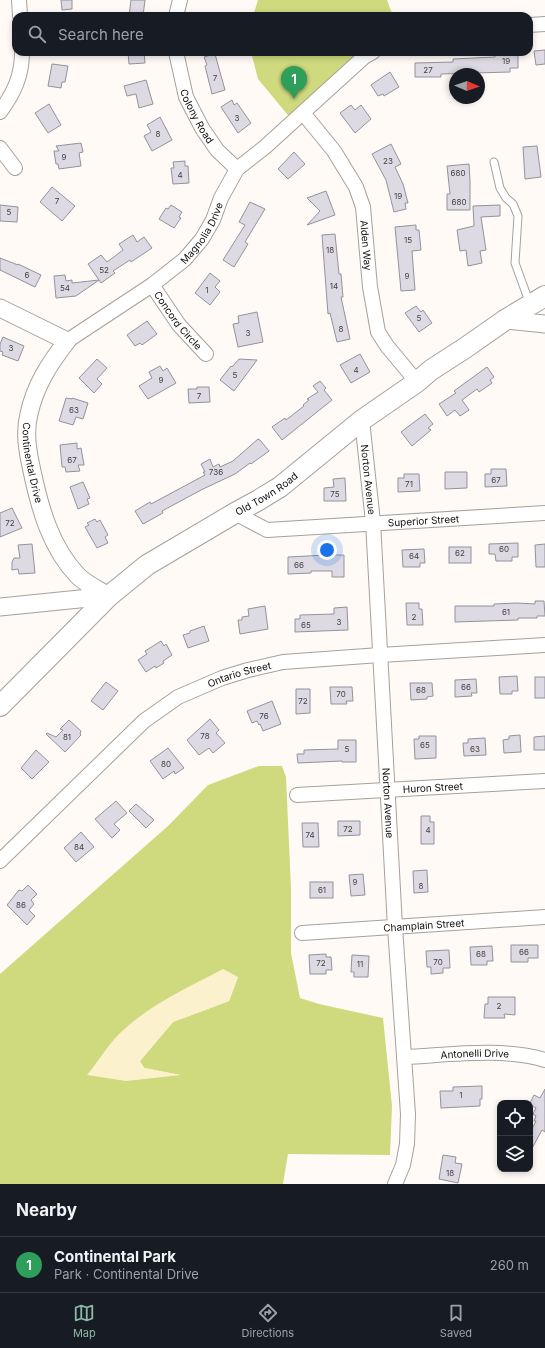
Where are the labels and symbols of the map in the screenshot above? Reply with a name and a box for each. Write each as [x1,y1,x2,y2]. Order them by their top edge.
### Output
house number: 19 [502,56,510,66]
house number: 27 [423,65,433,75]
pin: 1 [281,66,307,99]
north arrow [449,68,485,104]
house number: 7 [213,73,218,83]
street label: Colony Road [178,88,217,145]
house number: 3 [235,113,240,123]
house number: 8 [156,129,161,139]
house number: 9 [62,152,67,162]
house number: 23 [383,156,393,166]
house number: 680 [451,168,465,178]
house number: 4 [177,170,183,180]
house number: 19 [394,191,402,201]
house number: 7 [55,196,60,206]
house number: 680 [452,197,466,207]
street label: Magnolia Drive [178,200,225,266]
house number: 5 [7,207,12,217]
street label: Alden Way [358,220,375,271]
house number: 15 [404,235,412,245]
house number: 18 [326,245,334,255]
house number: 52 [99,265,109,275]
house number: 6 [25,270,30,280]
house number: 9 [405,271,410,281]
house number: 14 [330,281,338,291]
house number: 54 [60,283,70,293]
house number: 1 [205,285,209,295]
street label: Concord Circle [152,289,205,352]
house number: 5 [417,313,422,323]
house number: 8 [339,324,344,334]
house number: 3 [246,328,251,338]
house number: 3 [9,343,14,353]
house number: 4 [353,365,359,375]
house number: 5 [233,370,238,380]
house number: 9 [159,375,164,385]
house number: 7 [197,391,202,401]
house number: 63 [69,405,79,415]
street label: Continental Drive [21,422,45,504]
street label: Norton Avenue [359,444,378,516]
house number: 67 [67,455,77,465]
house number: 736 [209,467,223,477]
street label: Old Town Road [233,469,300,518]
house number: 67 [491,475,501,485]
house number: 71 [405,479,413,489]
house number: 75 [330,489,340,499]
street label: Superior Street [387,512,460,529]
house number: 72 [5,518,15,528]
your location [317,540,337,560]
house number: 60 [499,544,509,554]
house number: 62 [455,548,465,558]
house number: 64 [409,551,419,561]
house number: 66 [294,560,304,570]
house number: 61 [502,607,510,617]
house number: 2 [412,612,417,622]
house number: 3 [337,617,342,627]
house number: 65 [301,620,311,630]
street label: Ontario Street [206,659,273,690]
house number: 66 [461,682,471,692]
house number: 68 [416,685,426,695]
house number: 70 [336,689,346,699]
house number: 72 [298,696,308,706]
house number: 76 [259,711,269,721]
house number: 78 [200,731,210,741]
house number: 81 [63,732,71,742]
house number: 65 [420,740,430,750]
house number: 5 [345,744,350,754]
house number: 63 [470,744,480,754]
house number: 80 [161,759,171,769]
street label: Norton Avenue [380,767,396,839]
street label: Huron Street [403,780,464,795]
house number: 72 [343,824,353,834]
house number: 4 [425,825,431,835]
house number: 74 [305,830,315,840]
house number: 84 [74,842,84,852]
house number: 9 [353,877,358,887]
house number: 8 [419,881,424,891]
house number: 61 [318,885,326,895]
house number: 86 [16,900,26,910]
street label: Champlain Street [383,916,465,934]
house number: 66 [519,947,529,957]
house number: 68 [476,949,486,959]
house number: 70 [433,957,443,967]
house number: 72 [316,958,326,968]
house number: 11 [357,959,363,969]
house number: 2 [497,1001,502,1011]
street label: Antonelli Drive [440,1047,510,1061]
house number: 1 [459,1090,463,1100]
house number: 18 [446,1168,454,1178]

